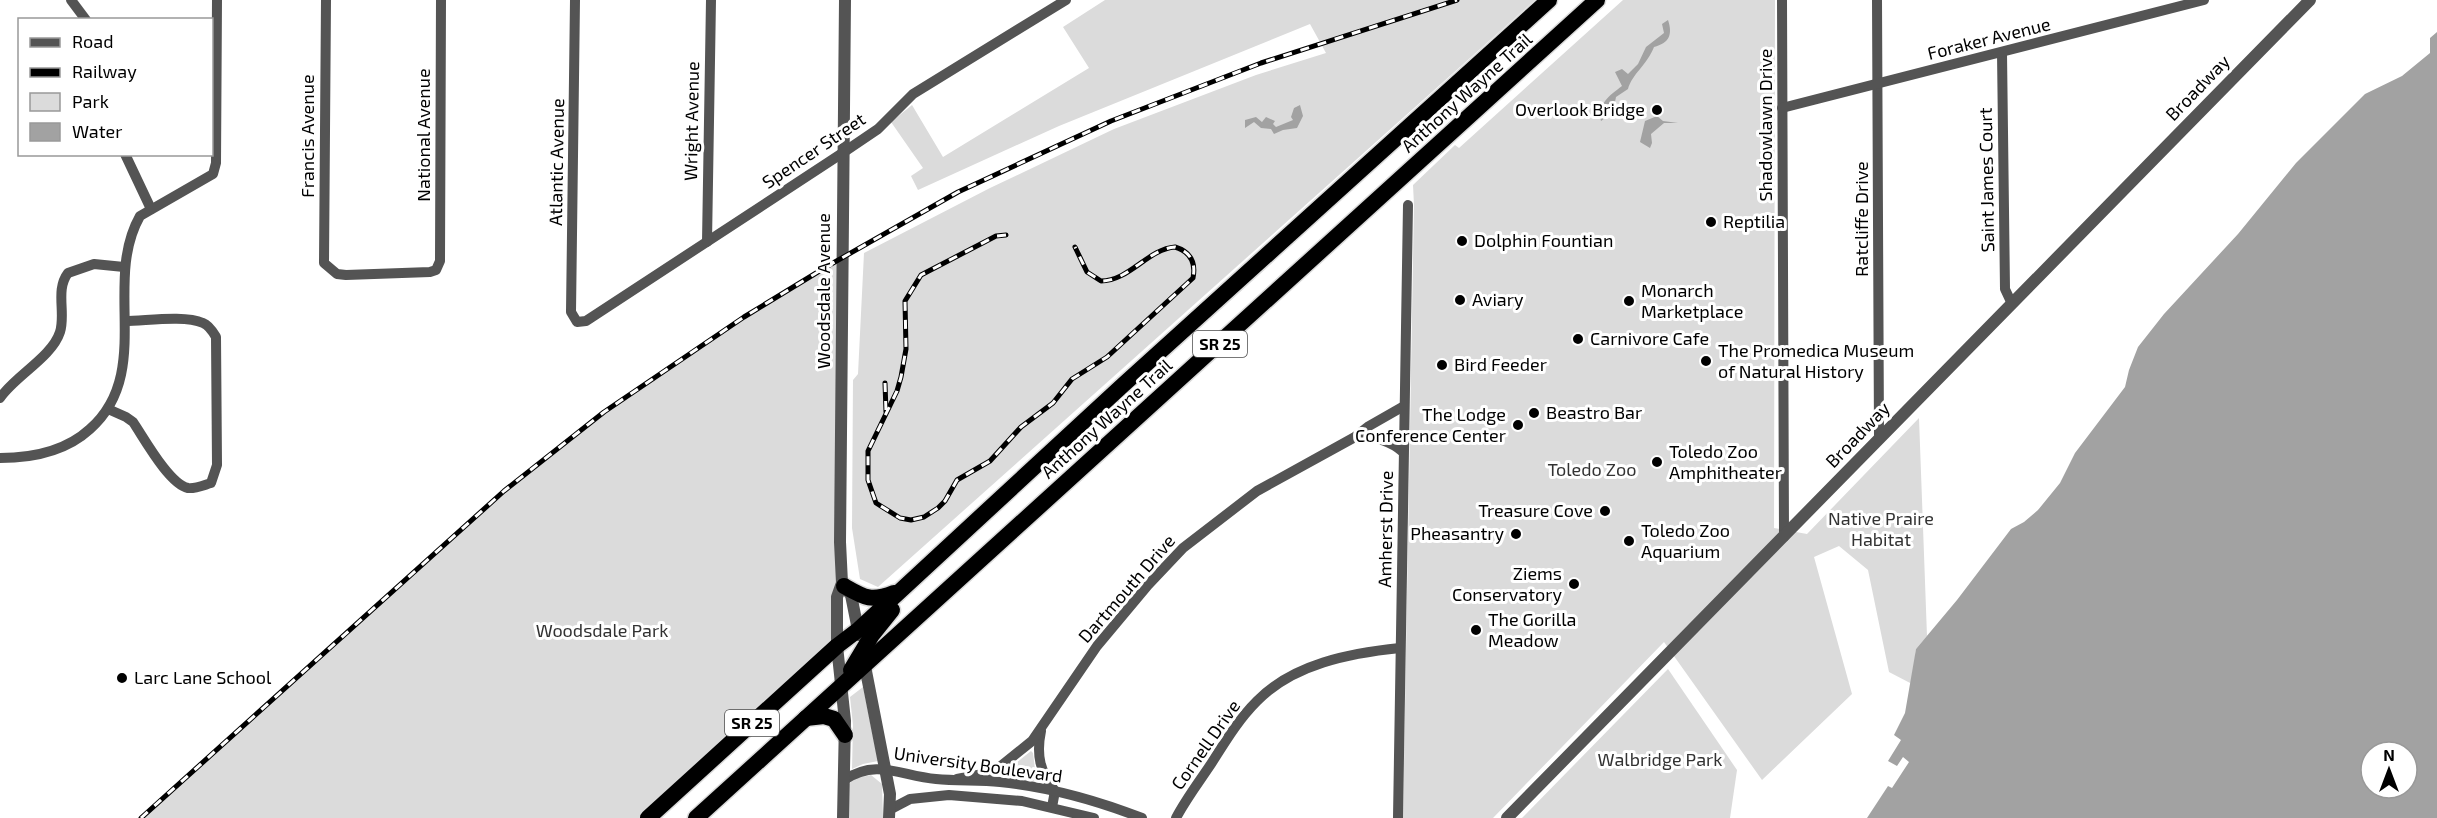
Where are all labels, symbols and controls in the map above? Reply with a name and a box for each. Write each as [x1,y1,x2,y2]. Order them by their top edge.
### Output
street label: Foraker Avenue [1925,12,2053,64]
legend [18,18,213,156]
street label: Anthony Wayne Trail [1396,27,1537,157]
text: Road [72,30,113,52]
street label: Shadowlawn Drive [1754,48,1776,202]
street label: Broadway [2161,50,2234,125]
text: Railway [72,60,137,82]
street label: Wright Avenue [679,61,703,181]
street label: National Avenue [412,68,434,202]
street label: Francis Avenue [296,74,318,198]
text: Park [72,90,109,112]
street label: Atlantic Avenue [544,98,568,226]
place label: Overlook Bridge [1515,98,1645,120]
marker: Overlook Bridge [1650,103,1664,117]
street label: Spencer Street [758,107,869,193]
street label: Saint James Court [1974,107,1998,253]
text: Water [72,120,122,142]
street label: Ratcliffe Drive [1850,161,1872,277]
place label: Reptilia [1723,210,1785,232]
street label: Woodsdale Avenue [812,213,834,369]
marker: Reptilia [1704,215,1718,229]
place label: Dolphin Fountian [1474,229,1613,251]
marker: Dolphin Fountian [1455,234,1469,248]
place label: Monarch Marketplace [1641,279,1743,322]
place label: Aviary [1472,288,1524,310]
marker: Aviary [1453,293,1467,307]
marker: Monarch Marketplace [1622,294,1636,308]
place label: Carnivore Cafe [1590,327,1709,349]
road number: SR 25 [1193,331,1247,357]
marker: Carnivore Cafe [1571,332,1585,346]
place label: The Promedica Museum of Natural History [1718,339,1914,382]
street label: Anthony Wayne Trail [1036,353,1177,483]
place label: Bird Feeder [1454,353,1547,375]
marker: The Promedica Museum of Natural History [1699,354,1713,368]
marker: Bird Feeder [1435,358,1449,372]
street label: Broadway [1821,397,1894,472]
place label: Beastro Bar [1546,401,1642,423]
place label: The Lodge Conference Center [1355,403,1506,446]
marker: Beastro Bar [1527,406,1541,420]
marker: The Lodge Conference Center [1511,418,1525,432]
place label: Toledo Zoo Amphitheater [1669,440,1782,483]
marker: Toledo Zoo Amphitheater [1650,455,1664,469]
park label: Toledo Zoo [1548,458,1636,480]
street label: Amherst Drive [1373,470,1397,588]
place label: Treasure Cove [1478,499,1593,521]
marker: Treasure Cove [1598,504,1612,518]
park label: Native Praire Habitat [1828,507,1934,550]
place label: Toledo Zoo Aquarium [1641,519,1730,562]
place label: Pheasantry [1410,522,1504,544]
marker: Pheasantry [1509,527,1523,541]
street label: Dartmouth Drive [1073,530,1179,647]
marker: Toledo Zoo Aquarium [1622,534,1636,548]
place label: Ziems Conservatory [1452,562,1562,605]
marker: Ziems Conservatory [1567,577,1581,591]
place label: The Gorilla Meadow [1488,608,1576,651]
park label: Woodsdale Park [536,619,668,641]
marker: The Gorilla Meadow [1469,623,1483,637]
place label: Larc Lane School [134,666,272,688]
marker: Larc Lane School [115,671,129,685]
street label: Cornell Drive [1166,695,1244,794]
road number: SR 25 [725,710,779,736]
north arrow [2359,740,2419,800]
street label: University Boulevard [892,741,1064,787]
text: N [2383,745,2395,764]
park label: Walbridge Park [1598,748,1722,770]

